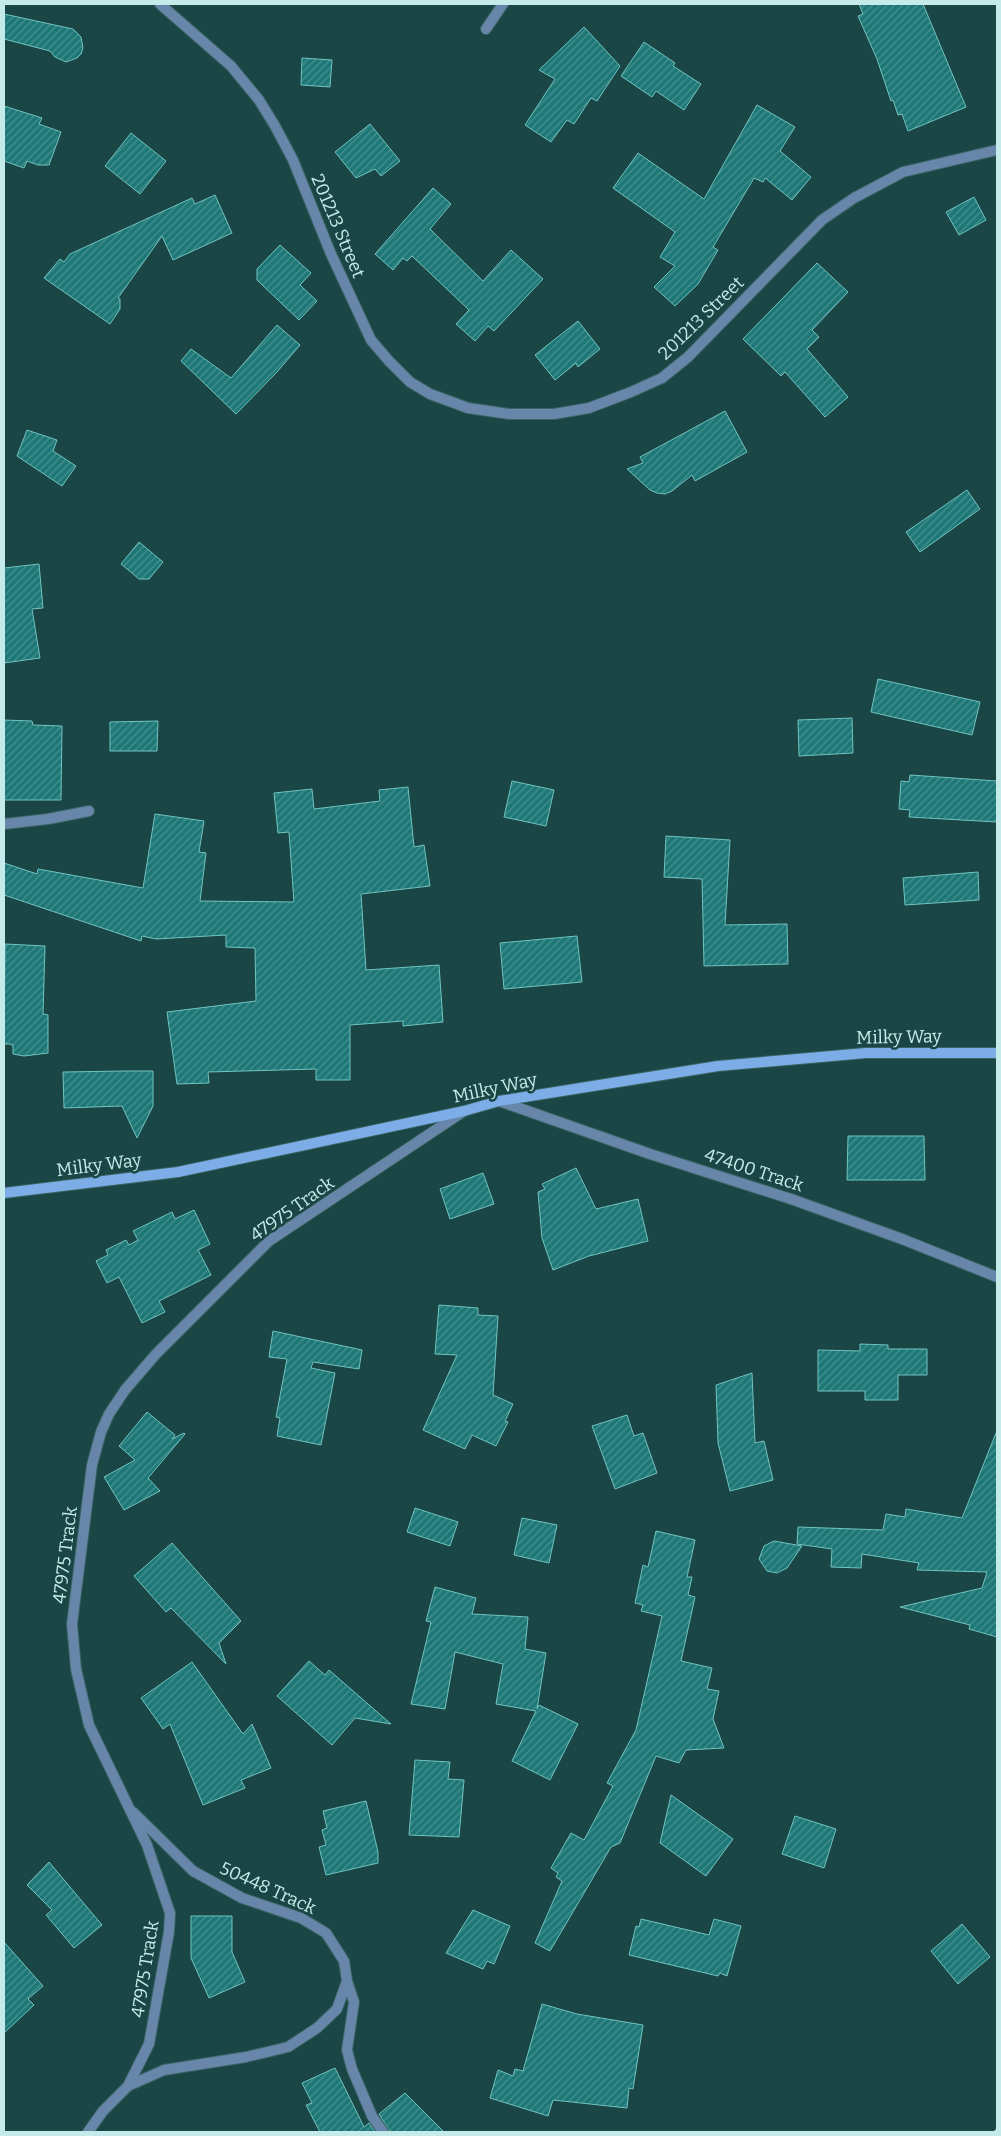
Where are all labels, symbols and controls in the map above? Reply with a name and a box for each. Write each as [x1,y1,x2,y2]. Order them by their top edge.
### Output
street label: 201213 Street [306,171,370,282]
street label: 201213 Street [654,271,749,364]
street label: Milky Way [856,1025,942,1049]
street label: Milky Way [451,1068,540,1108]
street label: 47400 Track [702,1144,807,1197]
street label: Milky Way [55,1149,143,1181]
street label: 47975 Track [246,1172,339,1246]
street label: 47975 Track [48,1504,82,1605]
street label: 50448 Track [216,1857,320,1919]
street label: 47975 Track [126,1918,164,2019]

